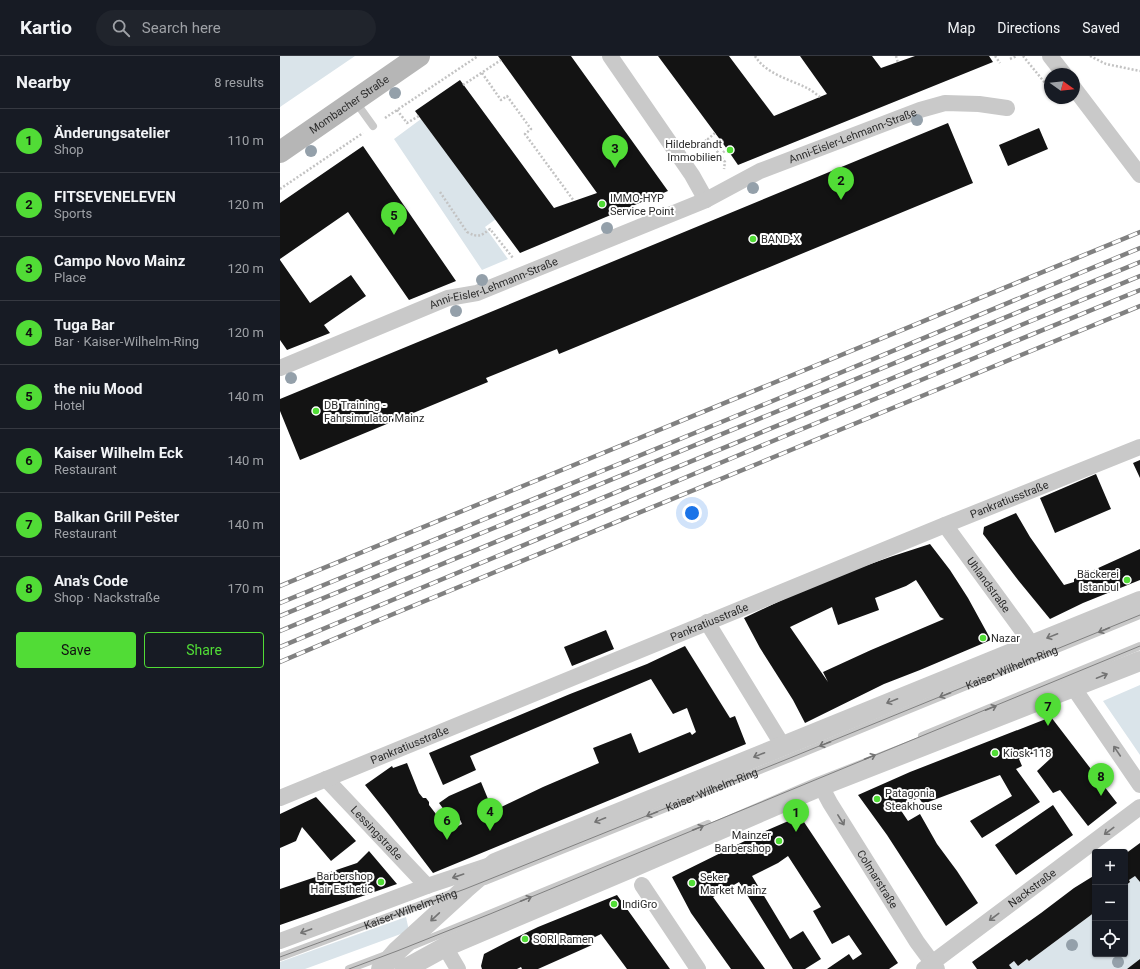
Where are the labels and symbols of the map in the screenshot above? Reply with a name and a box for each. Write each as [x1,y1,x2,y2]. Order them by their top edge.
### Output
north arrow [1044,68,1080,104]
street label: Mombacher Straße [307,72,392,136]
street label: Anni-Eisler-Lehmann-Straße [787,105,918,166]
pin: 3 [602,135,628,168]
place label: Hildebrandt Immobilien [665,138,722,164]
marker: Hildebrandt Immobilien [725,145,735,155]
pin: 2 [828,167,854,200]
place label: IMMO-HYP Service Point [610,192,674,218]
marker: IMMO-HYP Service Point [597,199,607,209]
pin: 5 [381,202,407,235]
place label: BAND-X [761,233,800,246]
marker: BAND-X [748,234,758,244]
street label: Anni-Eisler-Lehmann-Straße [427,254,560,312]
place label: DB Training - Fahrsimulator Mainz [324,399,425,425]
marker: DB Training - Fahrsimulator Mainz [311,406,321,416]
street label: Pankratiusstraße [968,478,1050,521]
your location [682,503,702,523]
street label: Uhlandstraße [964,555,1013,615]
place label: Bäckerei Istanbul [1077,568,1119,594]
marker: Bäckerei Istanbul [1122,575,1132,585]
street label: Pankratiusstraße [668,600,750,644]
one-way arrow [1098,626,1110,634]
place label: Nazar [991,632,1020,645]
marker: Nazar [978,633,988,643]
one-way arrow [1046,633,1058,641]
street label: Kaiser-Wilhelm-Ring [964,643,1060,692]
one-way arrow [1096,671,1108,679]
one-way arrow [939,692,951,699]
pin: 7 [1035,693,1061,726]
one-way arrow [887,698,899,705]
one-way arrow [984,703,996,711]
street label: Pankratiusstraße [369,723,451,767]
one-way arrow [819,741,831,749]
one-way arrow [1113,746,1121,757]
place label: Kiosk 118 [1003,747,1051,760]
marker: Kiosk 118 [990,748,1000,758]
one-way arrow [754,752,766,760]
one-way arrow [864,753,876,761]
pin: 8 [1088,763,1114,796]
street label: Kaiser-Wilhelm-Ring [664,765,760,814]
place label: Patagonia Steakhouse [885,787,943,813]
marker: Patagonia Steakhouse [872,794,882,804]
pin: 4 [477,798,503,831]
pin: 1 [783,799,809,832]
street label: Lessingstraße [348,803,405,863]
pin: 6 [434,807,460,840]
one-way arrow [647,810,659,818]
one-way arrow [837,814,845,826]
one-way arrow [594,817,606,825]
one-way arrow [692,824,704,831]
one-way arrow [1103,826,1114,835]
place label: Mainzer Barbershop [715,829,771,855]
marker: Mainzer Barbershop [774,836,784,846]
street label: Colmarstraße [854,847,901,911]
street label: Nackstraße [1006,866,1059,910]
place label: Barbershop Hair Esthetic [311,870,373,896]
place label: Seker Market Mainz [700,871,767,897]
one-way arrow [453,872,465,880]
marker: Barbershop Hair Esthetic [376,877,386,887]
marker: Seker Market Mainz [687,878,697,888]
street label: Kaiser-Wilhelm-Ring [362,886,459,932]
one-way arrow [520,895,532,902]
place label: IndiGro [622,898,657,911]
marker: IndiGro [609,899,619,909]
one-way arrow [430,912,440,922]
one-way arrow [988,913,999,921]
one-way arrow [300,928,313,935]
place label: SORI Ramen [533,933,594,946]
marker: SORI Ramen [520,934,530,944]

